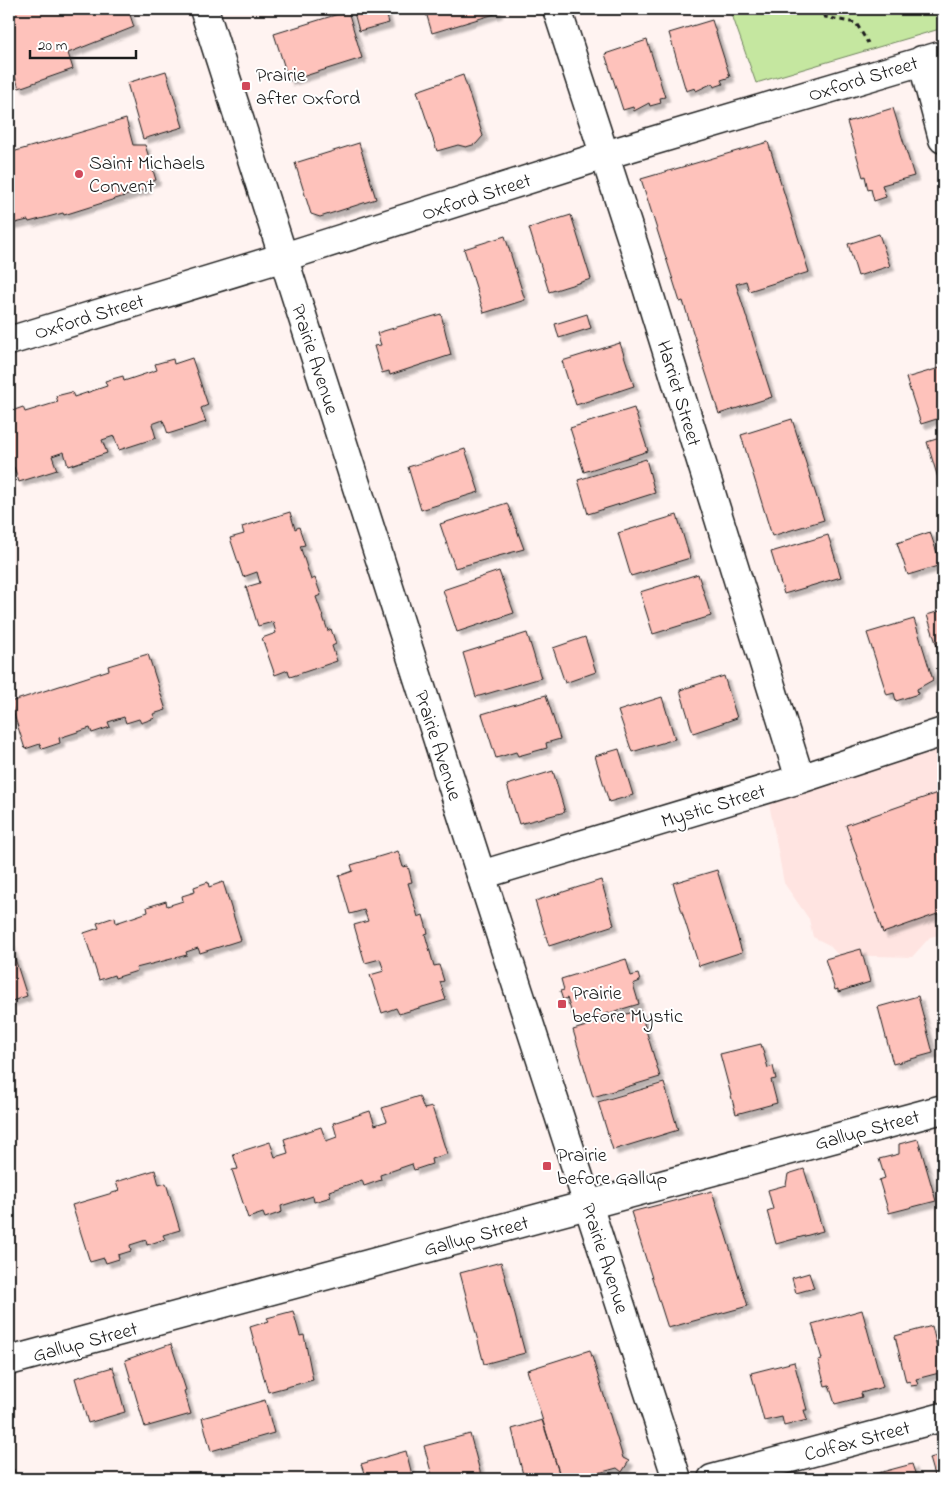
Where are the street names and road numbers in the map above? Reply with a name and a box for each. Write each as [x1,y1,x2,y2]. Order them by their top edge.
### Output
street label: Oxford Street [805,50,922,111]
street label: Oxford Street [418,167,535,230]
street label: Oxford Street [31,288,148,349]
street label: Prairie Avenue [282,301,345,419]
street label: Harriet Street [648,337,708,451]
street label: Prairie Avenue [405,687,468,805]
street label: Mystic Street [658,778,770,837]
street label: Gallup Street [812,1103,924,1159]
street label: Prairie Avenue [572,1200,635,1318]
street label: Gallup Street [421,1209,533,1265]
street label: Gallup Street [30,1315,142,1371]
street label: Colfax Street [801,1414,914,1470]

